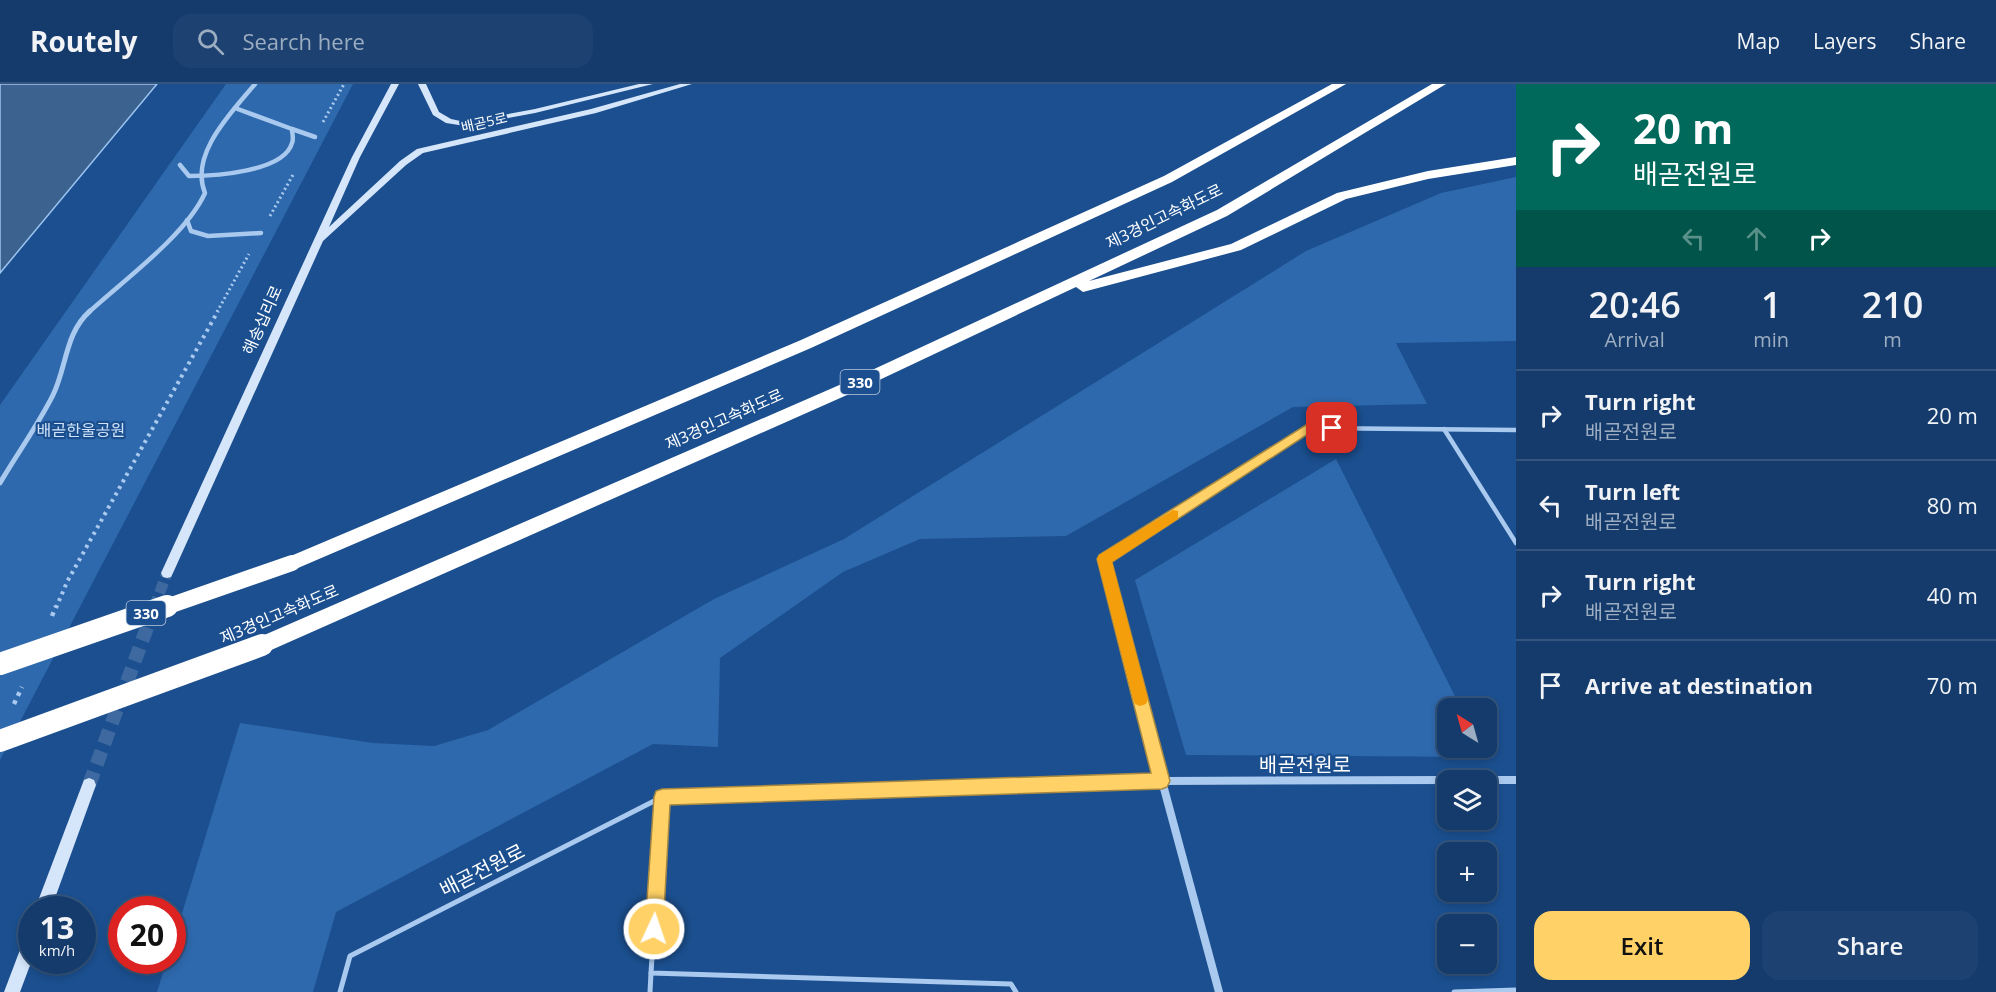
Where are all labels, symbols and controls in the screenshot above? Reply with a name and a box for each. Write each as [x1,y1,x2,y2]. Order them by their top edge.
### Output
search box [173,14,593,68]
text: Routely [30,22,137,60]
icon: search [194,25,227,58]
text: Search here [242,26,365,56]
text: Map [1737,27,1780,55]
text: Layers [1813,27,1877,55]
text: Share [1910,27,1966,55]
text: 20 m [1633,99,1733,156]
street label: 배곧5로 [459,107,509,137]
icon: right [1534,108,1612,186]
text: 배곧전원로 [1633,155,1757,192]
street label: 제3경인고속화도로 [1102,178,1226,254]
icon: left [1677,222,1710,255]
icon: ahead [1740,222,1773,255]
icon: right [1803,222,1836,255]
text: 20:46 [1589,280,1681,329]
text: 1 [1761,280,1782,329]
text: 210 [1862,280,1923,329]
street label: 해송십리로 [237,282,287,358]
text: Arrival [1605,326,1665,353]
text: min [1753,326,1789,353]
text: m [1883,326,1902,353]
road number: 330 [840,370,880,394]
street label: 제3경인고속화도로 [662,383,787,455]
text: Turn right [1585,386,1696,416]
icon: right [1534,399,1567,432]
text: 20 m [1927,400,1978,430]
pin [1306,402,1357,453]
icon: arrive [1315,411,1348,444]
text: 배곧전원로 [1585,418,1677,445]
park label: 배곧한울공원 [37,419,125,441]
text: Turn left [1585,476,1680,506]
icon: left [1534,489,1567,522]
text: 80 m [1927,490,1978,520]
text: 배곧전원로 [1585,508,1677,535]
text: Turn right [1585,566,1696,596]
street label: 제3경인고속화도로 [216,579,342,649]
icon: right [1534,579,1567,612]
text: 40 m [1927,580,1978,610]
text: 배곧전원로 [1585,598,1677,625]
road number: 330 [126,601,166,625]
icon: arrive [1534,669,1567,702]
text: Arrive at destination [1585,670,1813,700]
text: 70 m [1927,670,1978,700]
north arrow [1437,698,1497,758]
map controls [1437,698,1497,974]
street label: 배곧전원로 [1259,751,1351,778]
button: layers [1437,770,1497,830]
street label: 배곧전원로 [435,837,529,903]
button: + [1437,842,1497,902]
speed limit sign: 20 [108,896,186,974]
position arrow [622,897,686,961]
text: 13 [40,907,74,948]
button: Exit [1534,911,1750,980]
button: Share [1762,911,1978,980]
button: − [1437,914,1497,974]
text: km/h [39,940,75,960]

